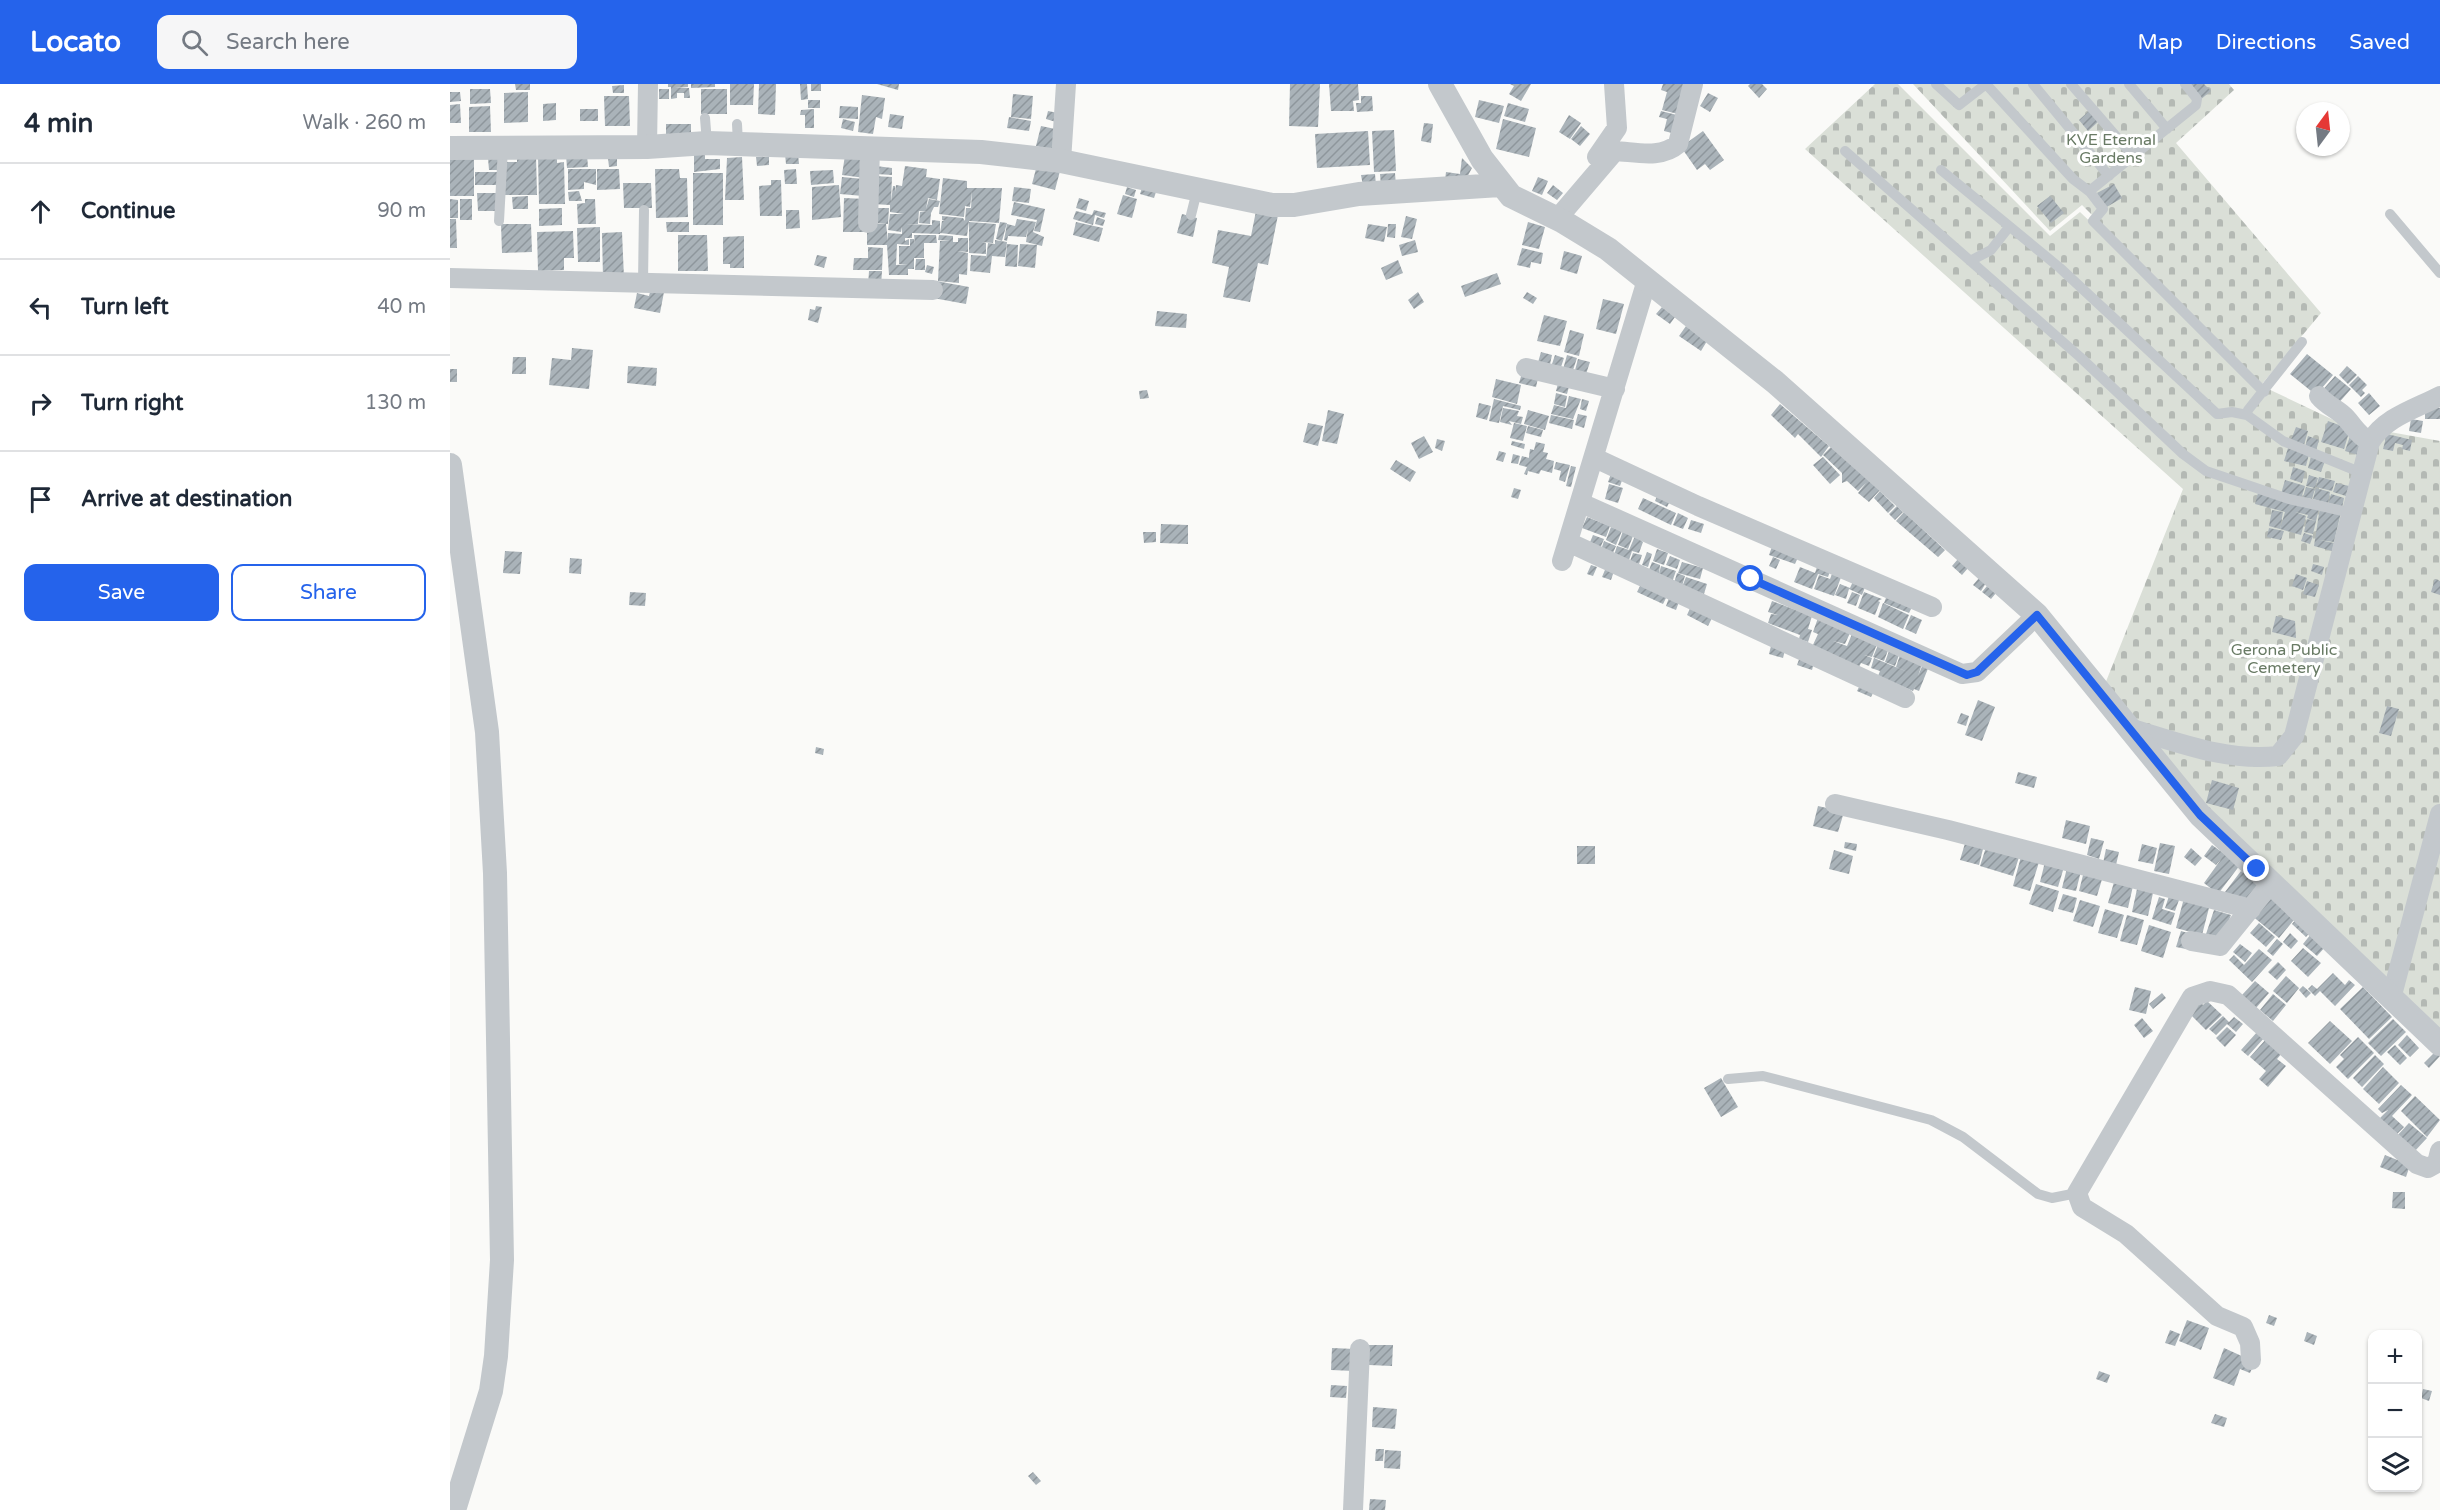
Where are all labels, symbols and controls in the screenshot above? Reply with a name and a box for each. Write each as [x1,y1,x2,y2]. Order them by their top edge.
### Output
search box [157,15,577,69]
text: Locato [30,25,121,59]
icon: search [178,26,211,59]
text: Search here [226,29,350,55]
text: Map [2137,30,2183,55]
text: Directions [2216,30,2316,55]
text: Saved [2349,30,2410,55]
north arrow [2296,102,2350,156]
text: 4 min [24,108,93,139]
text: Walk · 260 m [303,111,426,135]
park label: KVE Eternal Gardens [2066,130,2156,168]
icon: ahead [24,195,57,228]
text: Continue [81,198,176,224]
text: 90 m [377,199,426,223]
icon: left [24,291,57,324]
text: Turn left [81,294,169,320]
text: 40 m [377,295,426,319]
icon: right [24,387,57,420]
text: Turn right [81,390,183,416]
text: 130 m [365,391,426,415]
icon: arrive [24,483,57,516]
text: Arrive at destination [81,486,292,512]
button: Save [24,564,219,621]
button: Share [231,564,426,621]
route start [1737,565,1763,591]
park label: Gerona Public Cemetery [2231,640,2337,678]
route end [2243,855,2269,881]
map controls [2368,1330,2422,1492]
button: + [2368,1330,2422,1384]
button: − [2368,1384,2422,1438]
button: layers [2368,1438,2422,1492]

